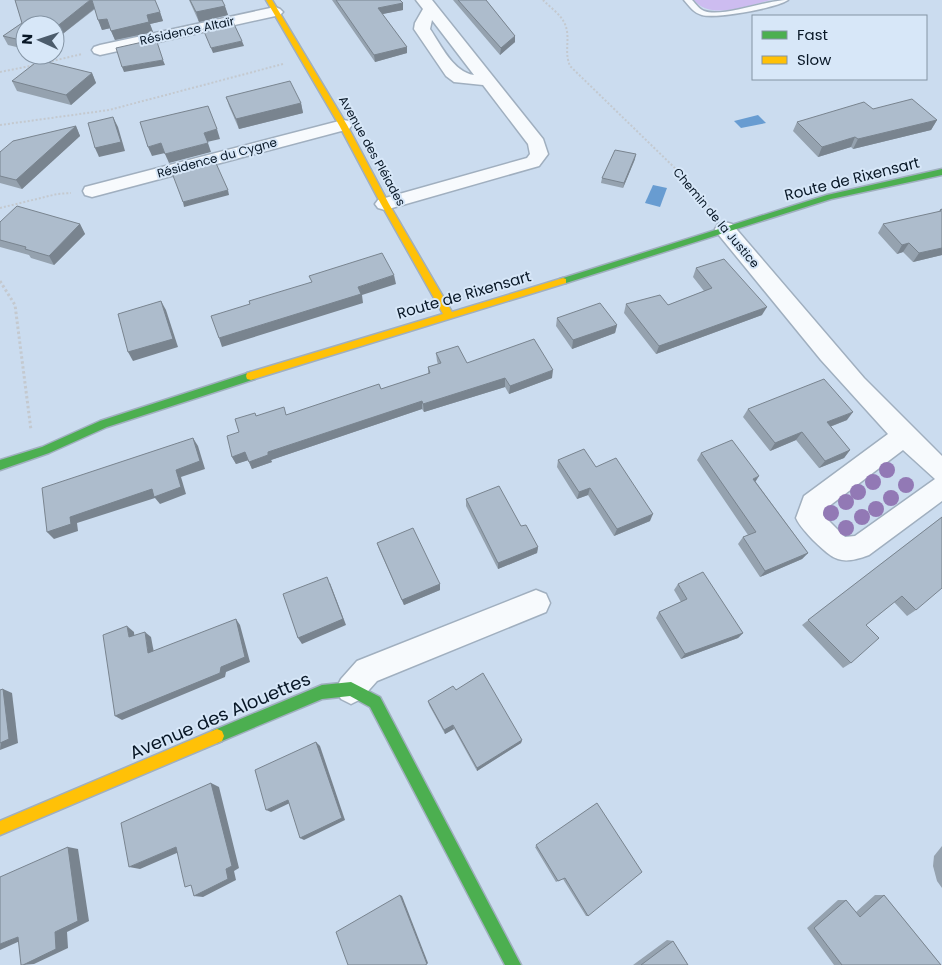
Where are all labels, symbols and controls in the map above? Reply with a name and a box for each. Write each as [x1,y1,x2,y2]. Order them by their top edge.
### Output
street label: Résidence Altaïr [138,12,236,49]
north arrow [15,15,65,65]
legend [752,15,927,80]
text: Fast [797,24,828,45]
text: N [17,34,37,45]
text: Slow [797,49,832,70]
street label: Avenue des Pléiades [335,93,410,209]
street label: Résidence du Cygne [155,133,279,182]
street label: Route de Rixensart [782,152,922,205]
street label: Chemin de la Justice [669,164,763,271]
street label: Route de Rixensart [394,265,533,324]
street label: Avenue des Alouettes [125,666,314,765]

